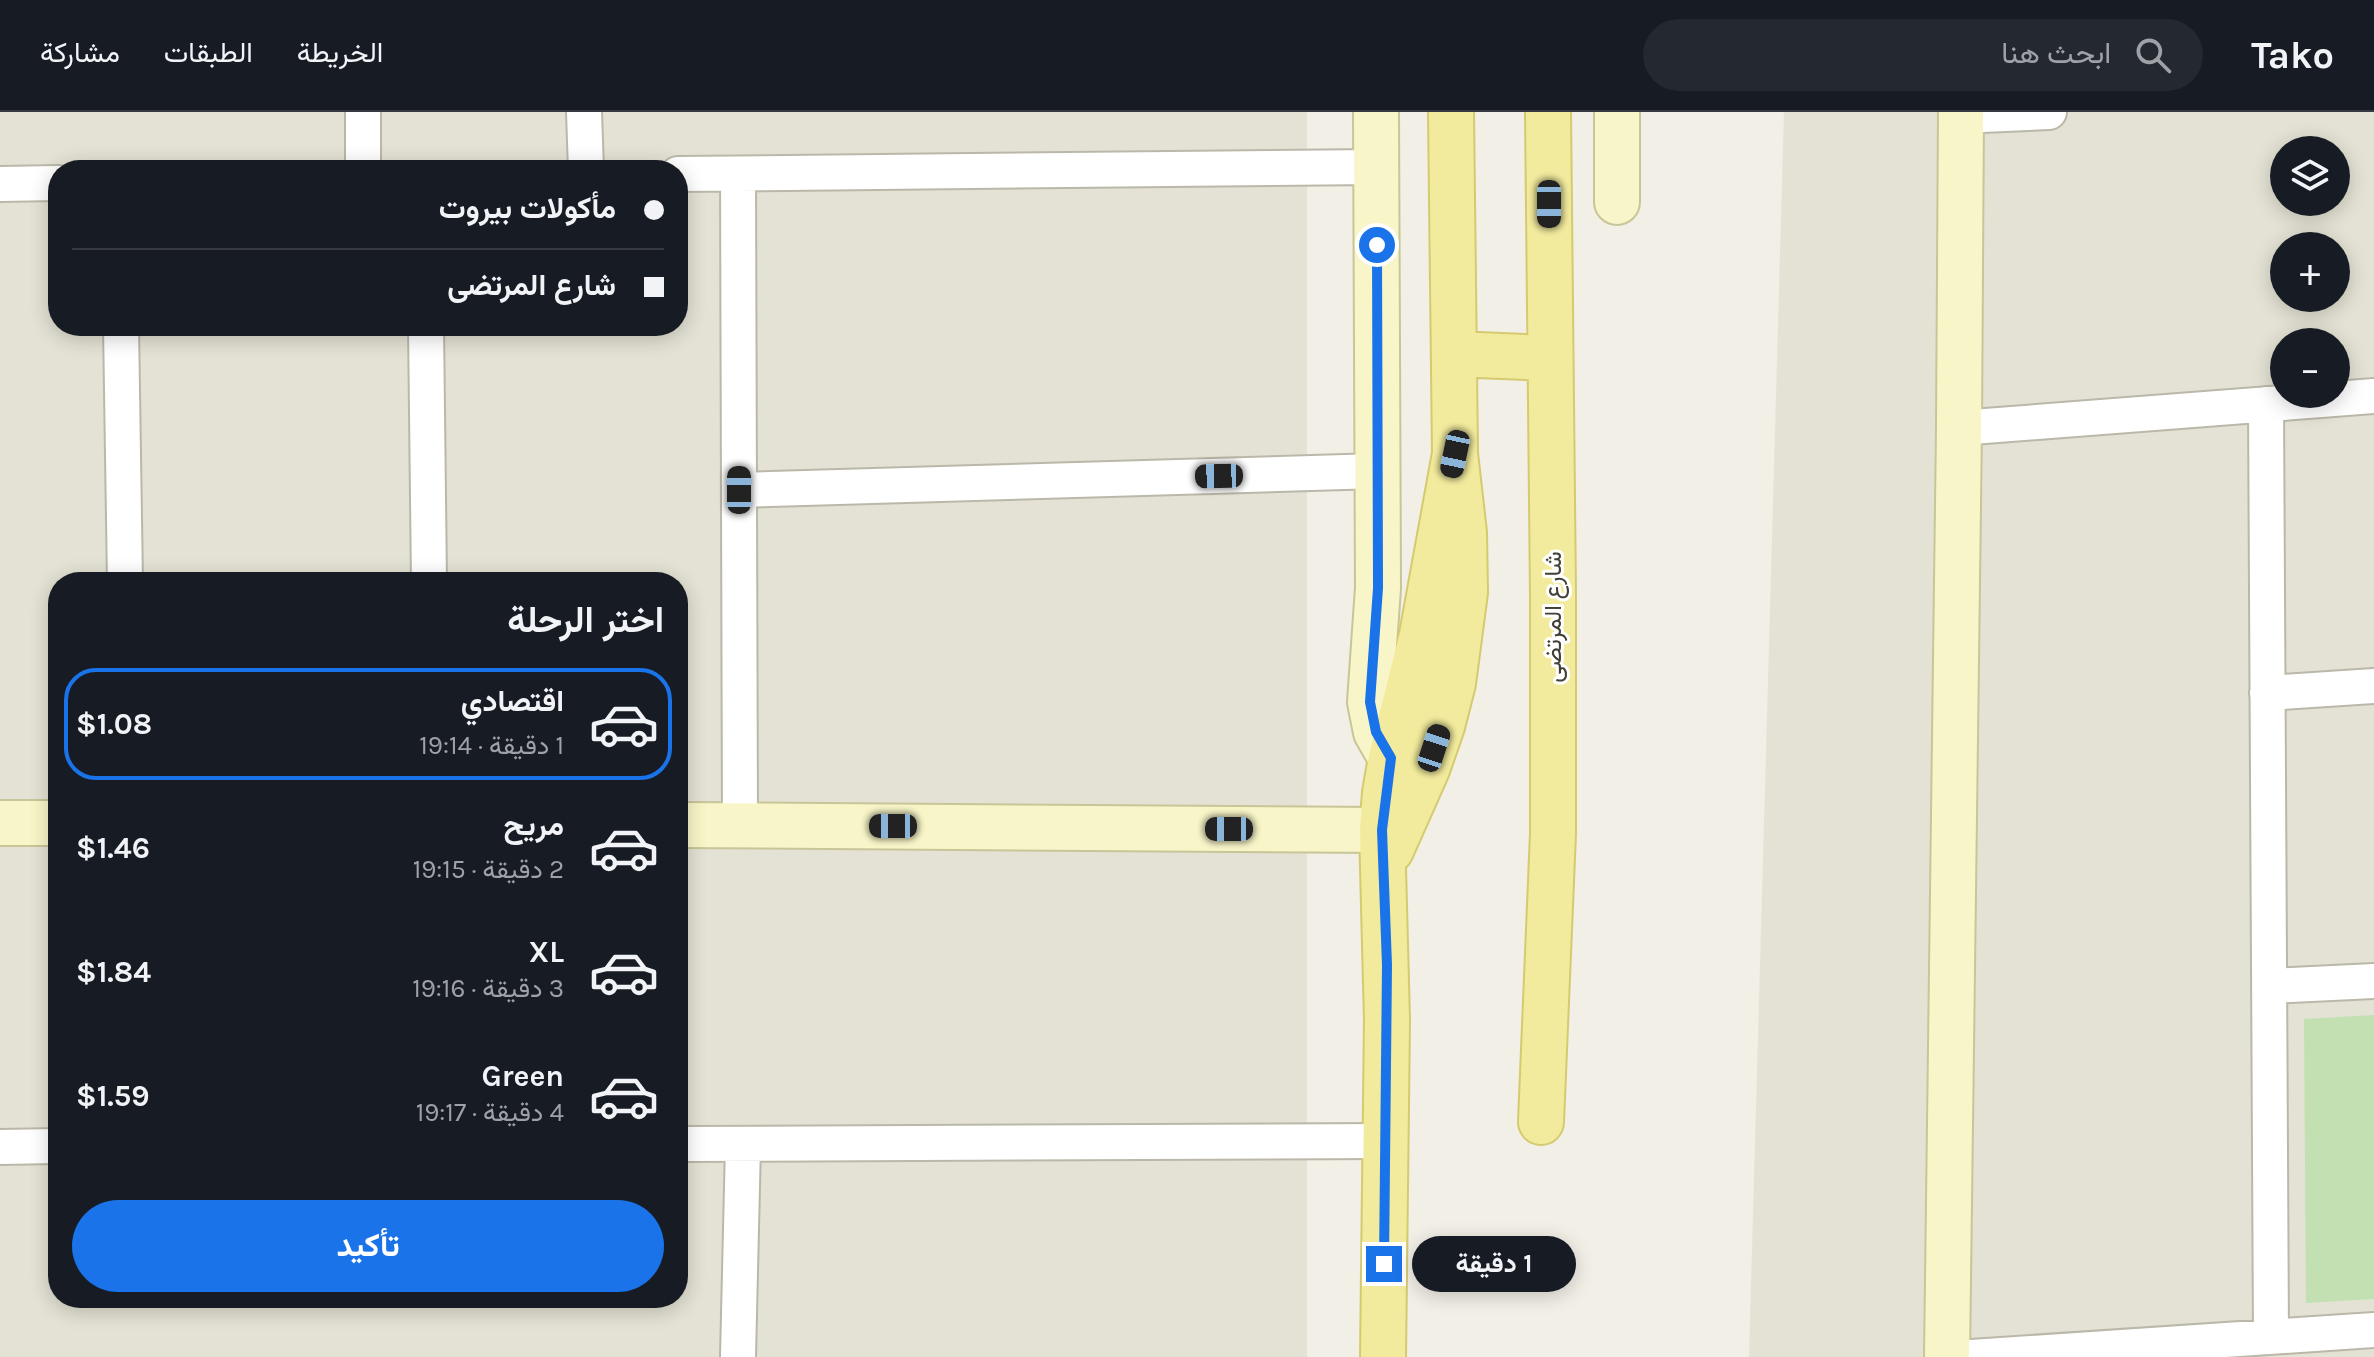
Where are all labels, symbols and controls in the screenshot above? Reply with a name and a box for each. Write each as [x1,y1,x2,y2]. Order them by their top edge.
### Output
search box [1643,19,2203,91]
icon: search [2131,33,2175,77]
text: Tako [2251,33,2334,78]
text: ابحث هنا [2001,35,2111,71]
text: مشاركة [40,36,120,69]
text: الطبقات [164,36,253,69]
text: الخريطة [297,36,383,69]
map controls [2270,136,2350,408]
button: layers [2270,136,2350,216]
car [1537,180,1561,228]
text: مأكولات بيروت [439,190,616,226]
route start [1359,227,1395,263]
button: + [2270,232,2350,312]
text: شارع المرتضى [447,267,616,303]
button: − [2270,328,2350,408]
car [1438,428,1472,480]
car [1195,464,1243,488]
car [727,466,751,514]
street label: شارع المرتضى [1539,551,1569,683]
text: اختر الرحلة [507,599,664,641]
text: اقتصادي [461,683,564,719]
icon: car [588,688,660,760]
text: $1.08 [76,706,152,742]
car [1415,721,1453,775]
text: 1 دقيقة · 19:14 [419,730,564,761]
text: مريح [504,807,564,843]
icon: car [588,812,660,884]
car [869,814,917,838]
car [1205,817,1253,841]
text: $1.46 [76,830,150,866]
text: 2 دقيقة · 19:15 [413,854,564,885]
text: XL [529,934,564,970]
icon: car [588,936,660,1008]
text: $1.84 [76,954,151,990]
text: 3 دقيقة · 19:16 [412,973,564,1004]
text: Green [481,1058,564,1094]
icon: car [588,1060,660,1132]
text: $1.59 [76,1078,150,1114]
text: 4 دقيقة · 19:17 [416,1097,564,1128]
button: تأكيد [72,1200,664,1292]
callout: 1 دقيقة [1412,1236,1576,1292]
route end [1366,1246,1402,1282]
text: 1 دقيقة [1455,1248,1533,1279]

